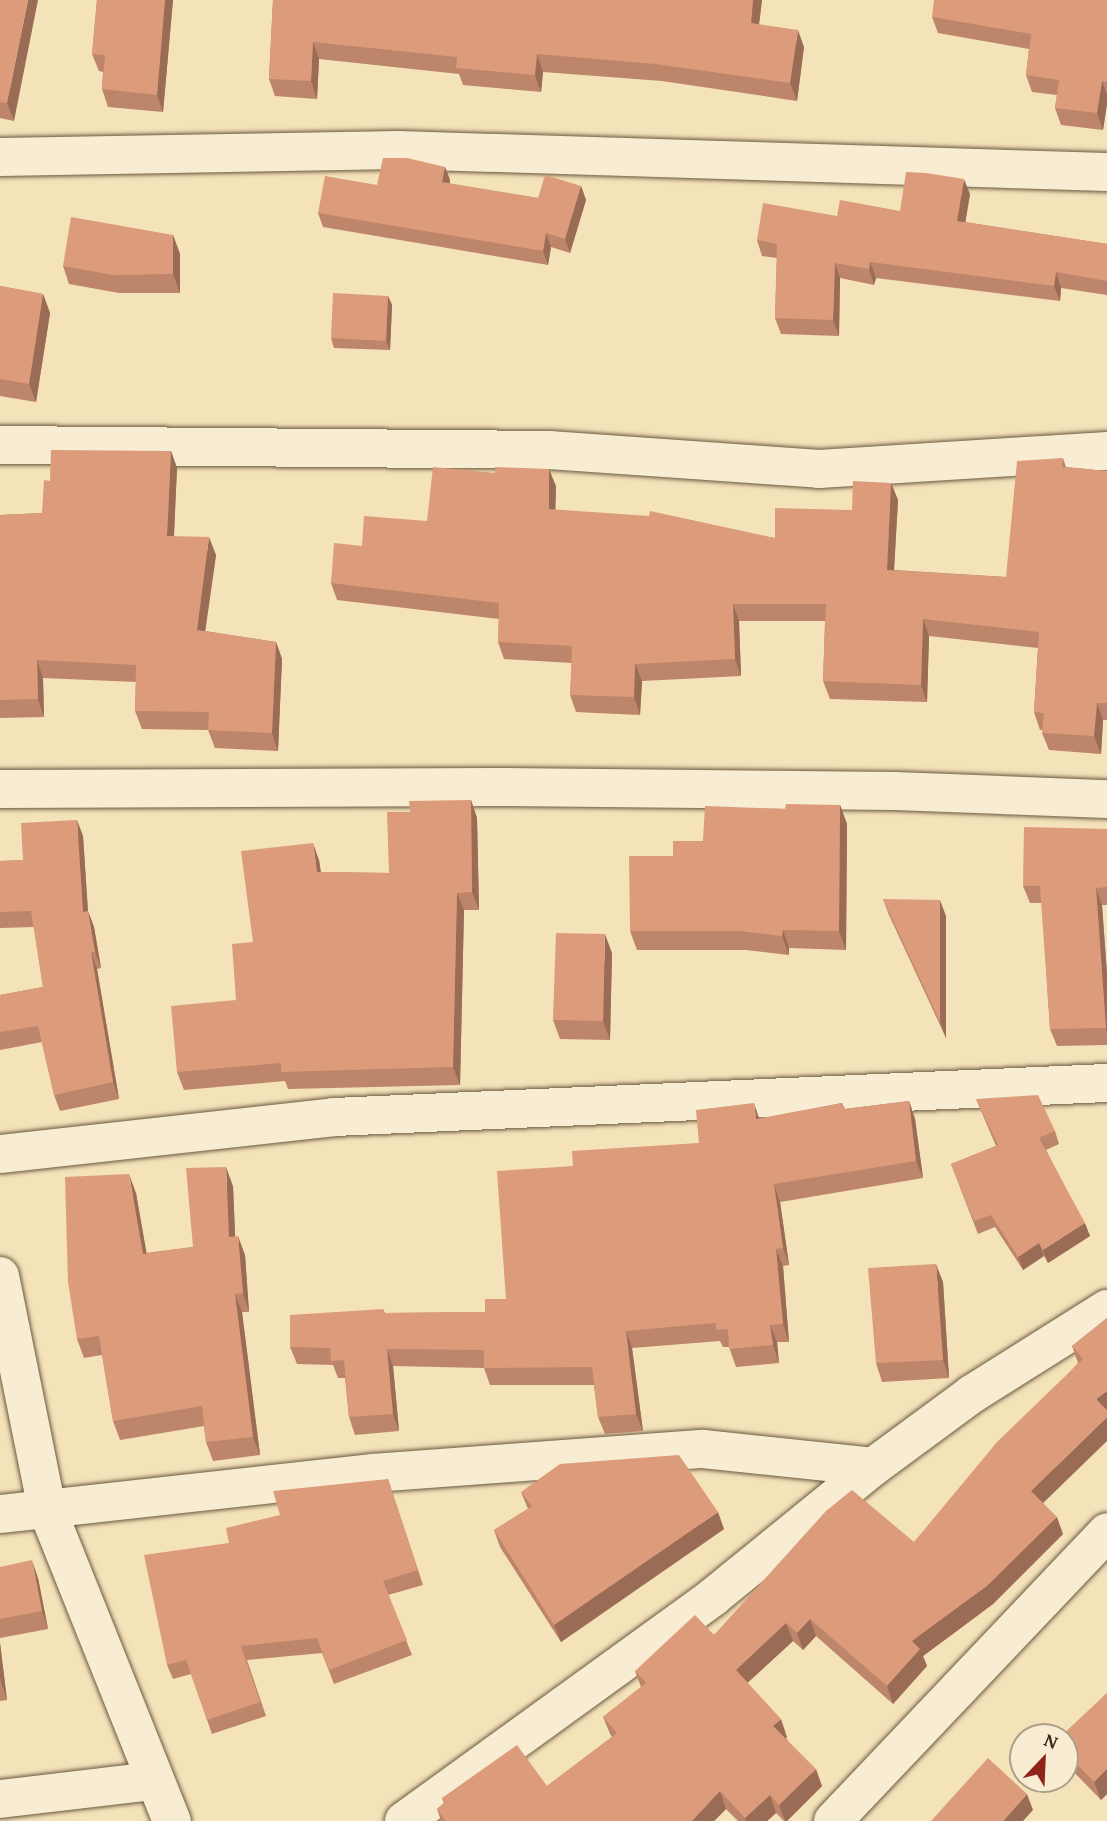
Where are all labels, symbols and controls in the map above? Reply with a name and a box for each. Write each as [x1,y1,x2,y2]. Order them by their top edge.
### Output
north arrow [1009,1723,1079,1793]
text: N [1040,1725,1063,1756]

